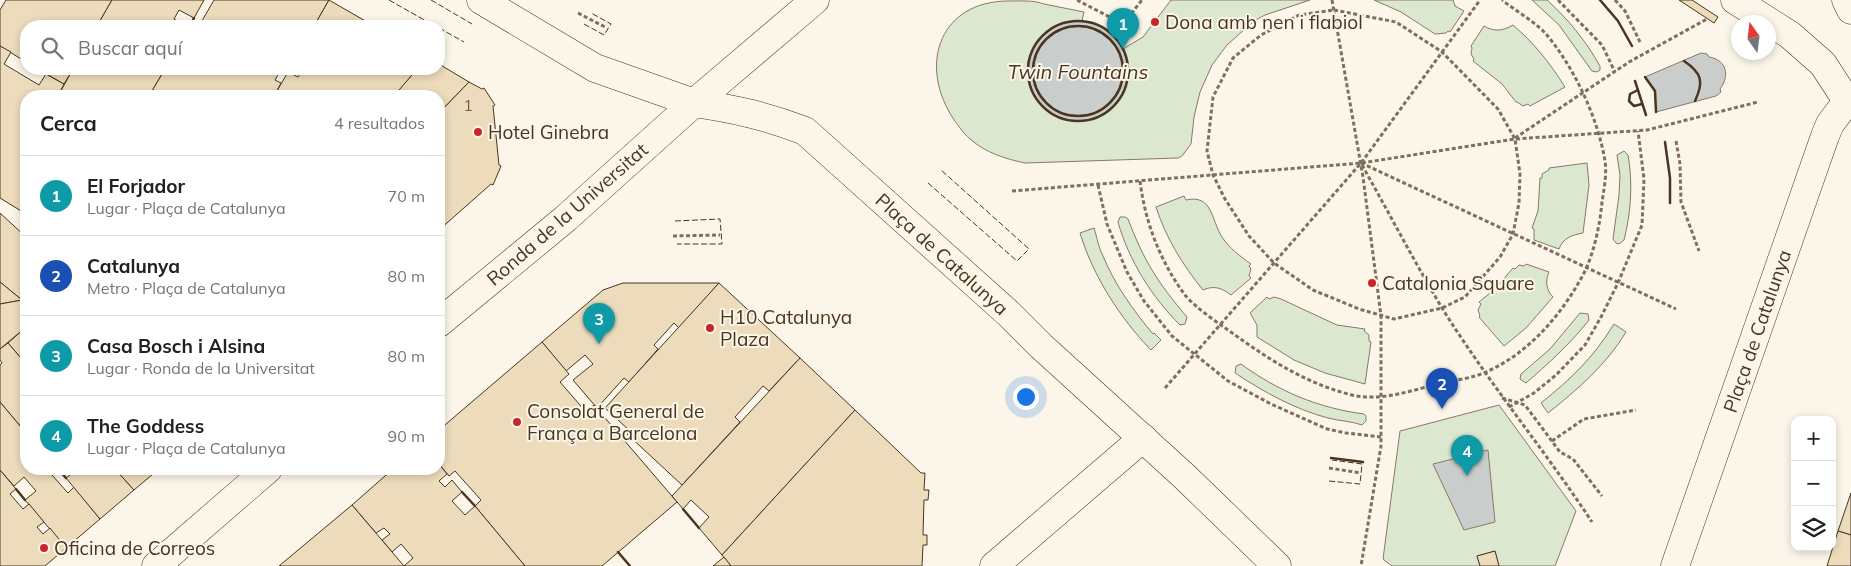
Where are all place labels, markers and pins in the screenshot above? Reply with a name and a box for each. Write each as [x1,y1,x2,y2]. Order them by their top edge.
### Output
pin: 1 [1107,8,1139,49]
place label: Dona amb nen i flabiol [1165,10,1363,34]
marker: Dona amb nen i flabiol [1149,16,1161,28]
place label: Hotel Ginebra [488,120,609,144]
marker: Hotel Ginebra [472,126,484,138]
place label: Catalonia Square [1382,271,1534,295]
marker: Catalonia Square [1366,277,1378,289]
pin: 3 [583,303,615,344]
place label: H10 Catalunya Plaza [720,305,852,351]
marker: H10 Catalunya Plaza [704,322,716,334]
pin: 2 [1426,368,1458,409]
place label: Consolat General de França a Barcelona [527,399,704,445]
marker: Consolat General de França a Barcelona [511,416,523,428]
pin: 4 [1451,435,1483,476]
place label: Oficina de Correos [54,536,215,560]
marker: Oficina de Correos [38,542,50,554]

